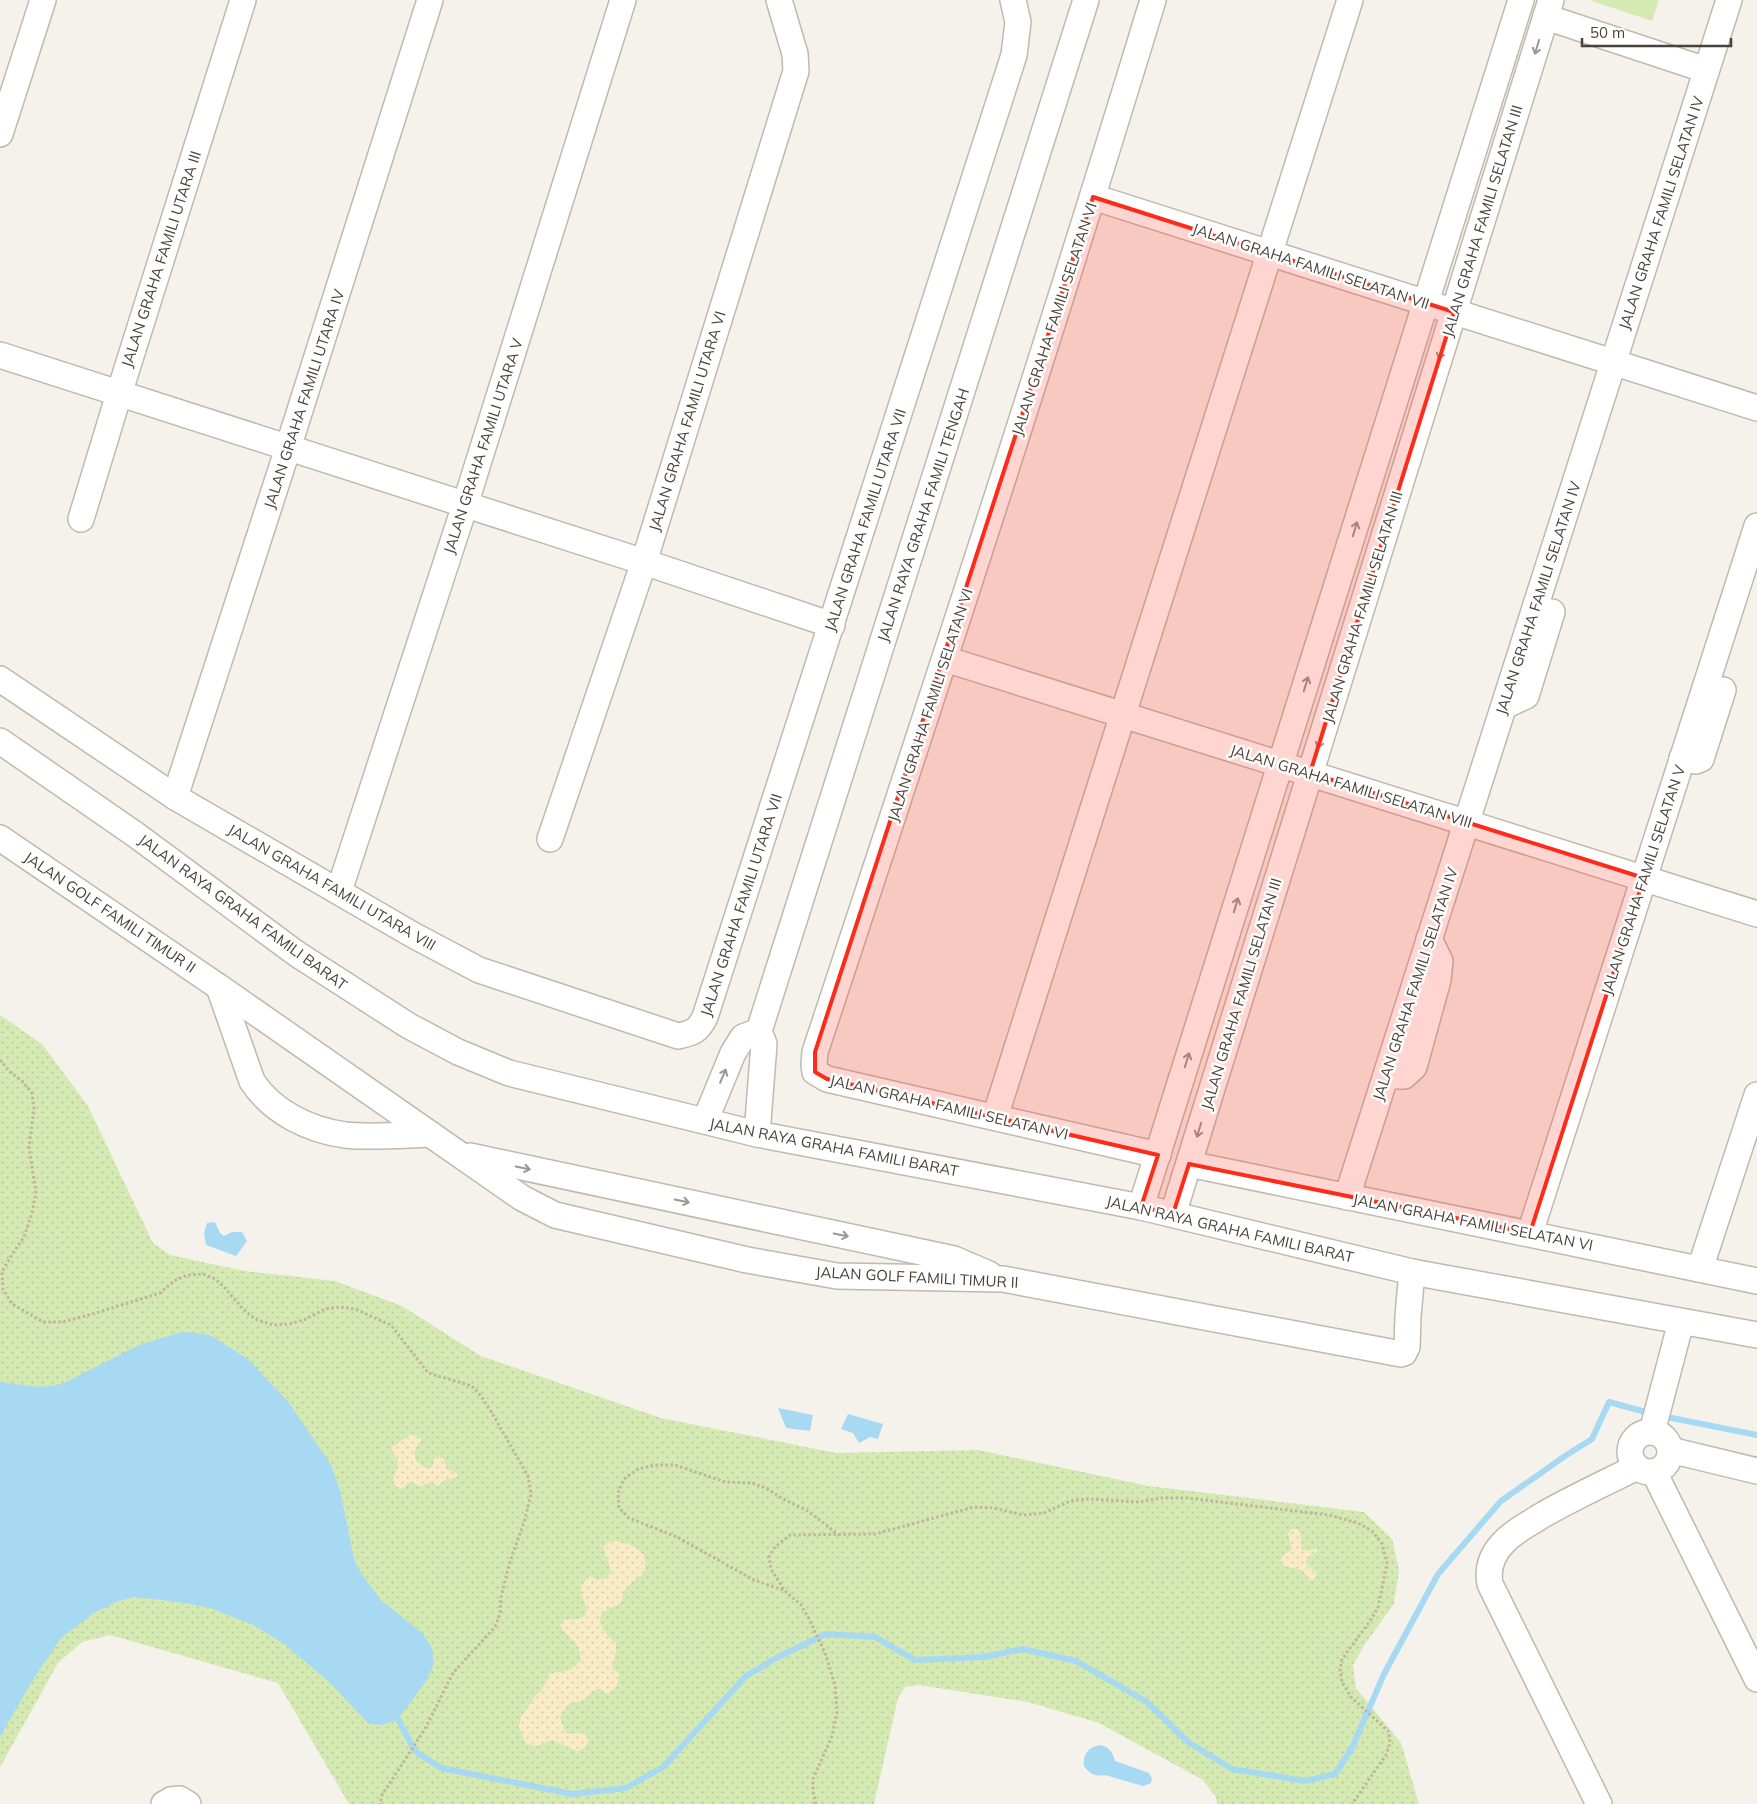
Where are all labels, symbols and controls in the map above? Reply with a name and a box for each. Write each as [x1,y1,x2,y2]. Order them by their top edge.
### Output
scale bar [1582,15,1731,47]
text: 50 m [1590,23,1625,42]
one-way arrow [1531,38,1541,54]
street label: JALAN GRAHA FAMILI SELATAN IV [1614,93,1708,332]
street label: JALAN GRAHA FAMILI SELATAN III [1438,103,1526,339]
street label: JALAN GRAHA FAMILI UTARA III [117,148,205,370]
street label: JALAN GRAHA FAMILI SELATAN VI [1007,200,1101,438]
street label: JALAN GRAHA FAMILI SELATAN VII [1190,219,1432,313]
street label: JALAN GRAHA FAMILI UTARA IV [260,287,349,511]
street label: JALAN GRAHA FAMILI UTARA VI [644,309,730,533]
street label: JALAN GRAHA FAMILI UTARA V [439,335,527,556]
one-way arrow [1436,344,1446,360]
street label: JALAN RAYA GRAHA FAMILI TENGAH [873,386,973,644]
street label: JALAN GRAHA FAMILI UTARA VII [820,406,910,634]
street label: JALAN GRAHA FAMILI SELATAN IV [1491,478,1585,717]
street label: JALAN GRAHA FAMILI SELATAN III [1318,489,1406,725]
one-way arrow [1350,521,1360,537]
street label: JALAN GRAHA FAMILI SELATAN VI [883,586,977,824]
one-way arrow [1302,676,1311,692]
one-way arrow [1315,733,1324,748]
street label: JALAN GRAHA FAMILI SELATAN VIII [1228,740,1474,832]
street label: JALAN GRAHA FAMILI SELATAN V [1597,762,1689,997]
street label: JALAN GRAHA FAMILI UTARA VII [696,791,786,1019]
street label: JALAN GRAHA FAMILI UTARA VIII [225,819,439,955]
street label: JALAN RAYA GRAHA FAMILI BARAT [135,830,351,994]
street label: JALAN GOLF FAMILI TIMUR II [20,847,200,977]
street label: JALAN GRAHA FAMILI SELATAN IV [1368,864,1462,1103]
street label: JALAN GRAHA FAMILI SELATAN III [1197,876,1285,1112]
one-way arrow [1232,898,1241,914]
one-way arrow [1183,1053,1193,1069]
one-way arrow [719,1069,729,1084]
street label: JALAN GRAHA FAMILI SELATAN VI [828,1070,1070,1144]
street label: JALAN RAYA GRAHA FAMILI BARAT [708,1113,960,1181]
one-way arrow [1194,1122,1203,1138]
one-way arrow [515,1163,531,1173]
street label: JALAN GRAHA FAMILI SELATAN VI [1351,1189,1595,1255]
street label: JALAN RAYA GRAHA FAMILI BARAT [1104,1191,1356,1267]
one-way arrow [674,1197,690,1207]
one-way arrow [832,1231,848,1240]
street label: JALAN GOLF FAMILI TIMUR II [815,1262,1019,1292]

